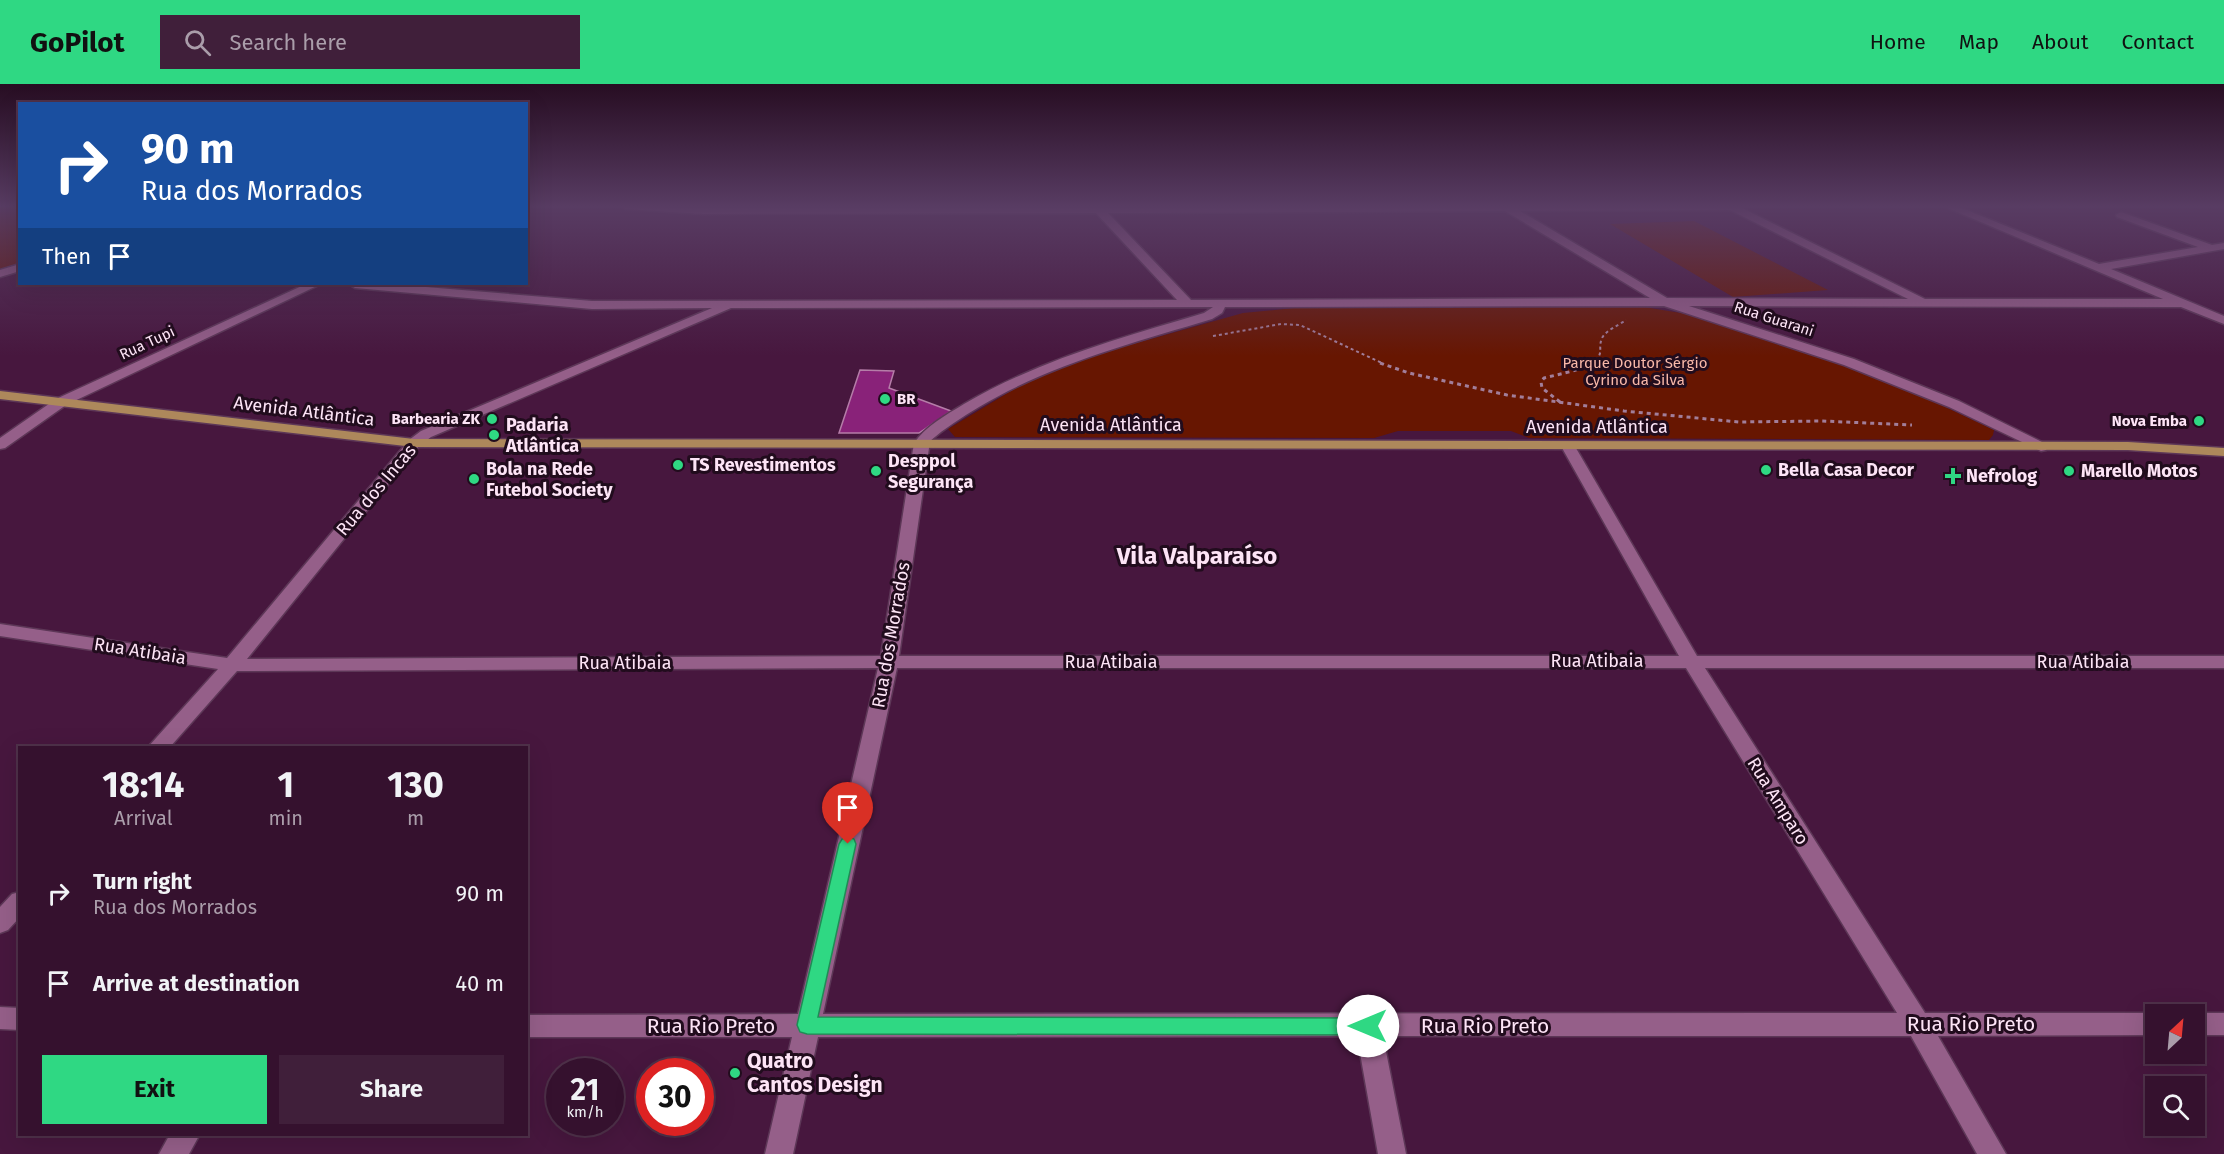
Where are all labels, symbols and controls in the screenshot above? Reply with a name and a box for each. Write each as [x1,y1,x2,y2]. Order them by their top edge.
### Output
search box [160,15,580,69]
text: GoPilot [30,26,124,59]
icon: search [181,26,214,59]
text: Search here [229,29,347,56]
text: Home [1870,29,1926,55]
text: Map [1959,29,1999,55]
text: About [2032,29,2089,55]
text: Contact [2122,29,2194,55]
text: 90 m [141,124,235,174]
icon: right [42,126,120,204]
text: Rua dos Morrados [141,175,362,207]
icon: arrive [103,240,136,273]
text: Then [42,243,91,270]
street label: Rua Guarani [1732,298,1816,340]
street label: Rua Tupi [116,322,178,364]
park label: Parque Doutor Sérgio Cyrino da Silva [1563,354,1707,389]
place label: BR [897,390,916,408]
street label: Avenida Atlântica [232,391,376,431]
marker: BR [878,392,892,406]
place label: Barbearia ZK [392,410,480,428]
marker: Barbearia ZK [485,412,499,426]
place label: Nova Emba [2112,412,2187,430]
place label: Padaria Atlântica [505,414,579,457]
street label: Avenida Atlântica [1040,414,1182,436]
marker: Nova Emba [2192,414,2206,428]
street label: Avenida Atlântica [1526,416,1668,438]
marker: Padaria Atlântica [487,428,501,442]
street label: Rua dos Incas [331,440,421,540]
place label: Desppol Segurança [888,450,974,493]
place label: TS Revestimentos [690,454,836,476]
place label: Bola na Rede Futebol Society [486,458,613,501]
marker: TS Revestimentos [671,458,685,472]
place label: Bella Casa Decor [1778,459,1915,481]
place label: Marello Motos [2081,460,2198,482]
marker: Bella Casa Decor [1759,463,1773,477]
marker: Desppol Segurança [869,464,883,478]
marker: Marello Motos [2062,464,2076,478]
place label: Nefrolog [1966,465,2037,487]
marker: Nefrolog [1944,467,1962,485]
marker: Bola na Rede Futebol Society [467,472,481,486]
district label: Vila Valparaíso [1116,542,1277,570]
street label: Rua dos Morrados [867,560,915,710]
street label: Rua Atibaia [92,633,188,669]
street label: Rua Atibaia [1551,650,1644,672]
street label: Rua Atibaia [1065,651,1158,673]
street label: Rua Atibaia [2037,651,2130,673]
street label: Rua Atibaia [579,652,672,674]
street label: Rua Amparo [1742,753,1814,849]
text: 18:14 [102,763,184,807]
text: 1 [277,763,294,807]
text: 130 [387,763,444,807]
pin [822,782,873,844]
icon: arrive [831,791,864,824]
text: Arrival [114,806,173,830]
text: min [269,806,303,830]
text: m [407,806,424,830]
text: Turn right [93,868,192,895]
icon: right [42,877,75,910]
text: 90 m [455,880,504,907]
text: Rua dos Morrados [93,895,257,919]
icon: arrive [42,967,75,1000]
text: Arrive at destination [93,970,300,997]
text: 40 m [455,970,504,997]
position arrow [1336,994,1400,1058]
north arrow [2145,1004,2205,1064]
map controls [2145,1004,2205,1136]
street label: Rua Rio Preto [1907,1011,2035,1037]
street label: Rua Rio Preto [647,1013,775,1039]
street label: Rua Rio Preto [1421,1013,1549,1039]
place label: Quatro Cantos Design [747,1048,883,1098]
button: Exit [42,1055,267,1124]
button: Share [279,1055,504,1124]
speed limit sign: 30 [636,1058,714,1136]
marker: Quatro Cantos Design [728,1066,742,1080]
text: 21 [571,1072,599,1108]
button: search [2145,1076,2205,1136]
text: km/h [566,1103,604,1121]

